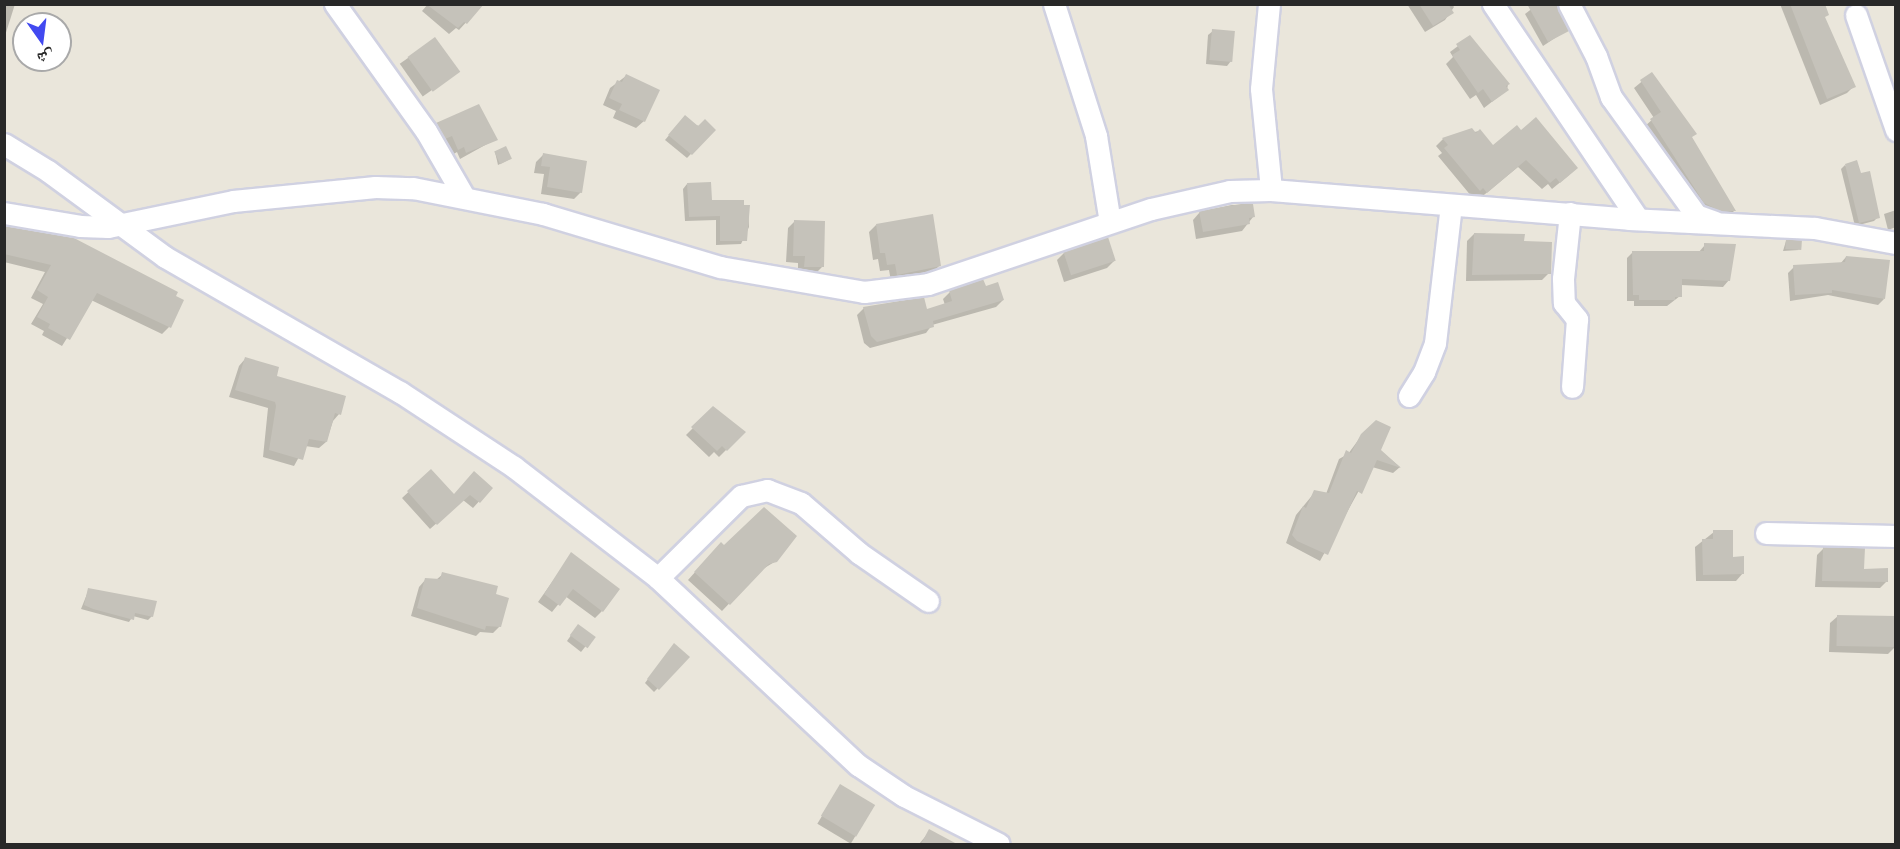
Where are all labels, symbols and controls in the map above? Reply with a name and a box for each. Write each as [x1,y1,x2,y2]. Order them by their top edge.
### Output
north arrow [12,12,72,72]
text: ش [35,45,57,70]

